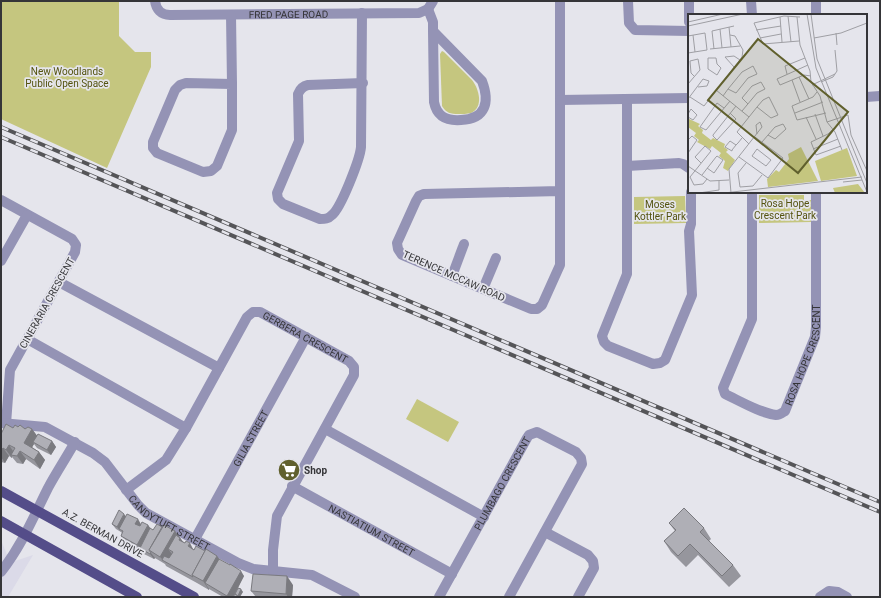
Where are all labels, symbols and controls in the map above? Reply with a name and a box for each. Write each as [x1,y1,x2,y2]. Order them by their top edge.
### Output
street label: FRED PAGE ROAD [249,8,328,20]
inset map [688,14,867,193]
park label: New Woodlands Public Open Space [25,66,109,89]
park label: Rosa Hope Crescent Park [754,198,817,221]
park label: Moses Kottler Park [634,199,687,222]
street label: TERENCE MCCAW ROAD [401,248,507,304]
street label: CINERARIA CRESCENT [17,256,77,350]
street label: ROSA HOPE CRESCENT [782,304,822,407]
street label: GERBERA CRESCENT [261,309,350,365]
street label: GILIA STREET [231,408,270,468]
street label: PLUMBAGO CRESCENT [472,435,532,532]
supermarket icon: Shop [276,457,302,483]
place label: Shop [304,465,327,476]
street label: CANDYTUFT STREET [127,493,212,552]
street label: NASTIATIUM STREET [327,502,417,558]
street label: A.Z. BERMAN DRIVE [61,506,146,560]

